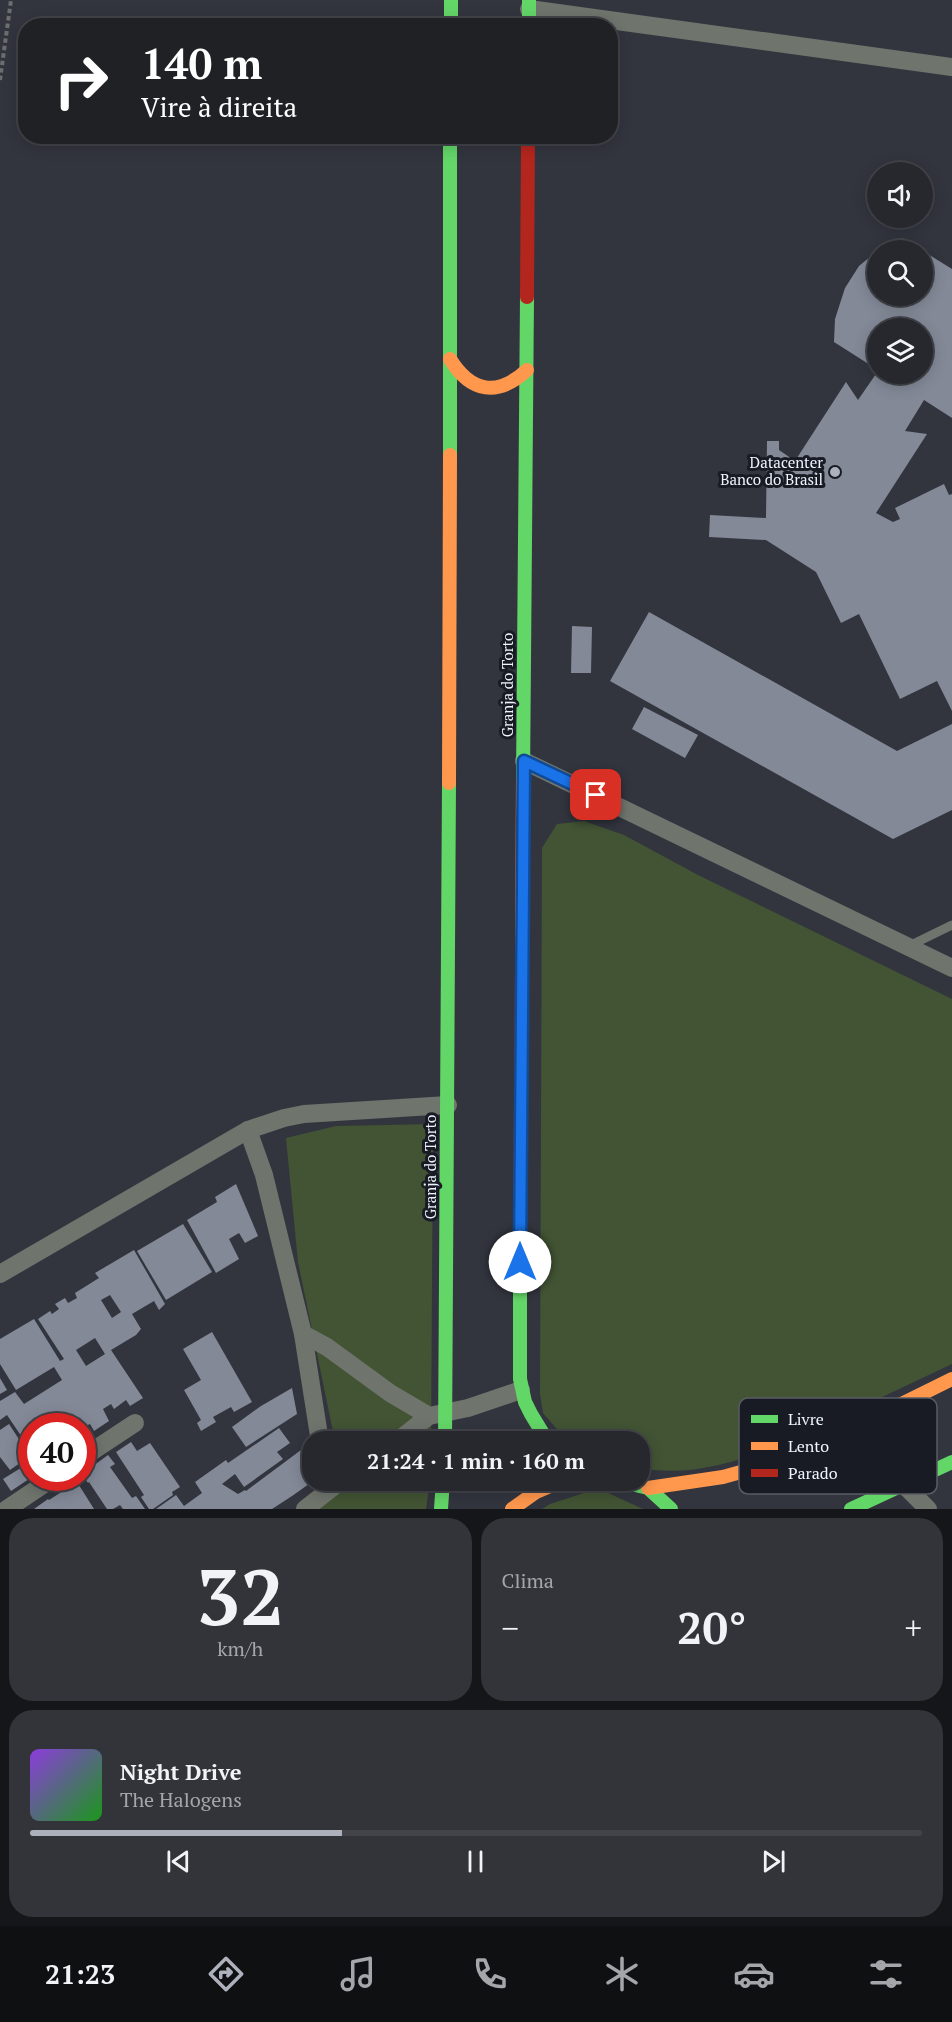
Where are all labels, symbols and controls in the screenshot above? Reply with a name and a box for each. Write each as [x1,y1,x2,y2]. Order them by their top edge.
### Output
text: 140 m [141,35,262,91]
icon: right [42,42,120,120]
text: Vire à direita [141,89,297,125]
map controls [867,162,933,384]
button: sound [867,162,933,228]
button: search [867,240,933,306]
button: layers [867,318,933,384]
place label: Datacenter Banco do Brasil [720,452,823,489]
marker: Datacenter Banco do Brasil [828,465,842,479]
street label: Granja do Torto [497,633,517,737]
pin [570,769,621,820]
icon: arrive [579,778,612,811]
street label: Granja do Torto [420,1115,440,1219]
position arrow [488,1230,552,1294]
legend [739,1398,937,1494]
text: Livre [788,1408,824,1430]
speed limit sign: 40 [18,1413,96,1491]
text: Lento [788,1435,829,1457]
text: 21:24 · 1 min · 160 m [367,1446,585,1475]
text: Parado [788,1462,838,1484]
text: 32 [196,1544,284,1647]
text: Clima [502,1567,554,1594]
text: 20° [677,1597,746,1657]
text: − [502,1606,519,1649]
text: + [904,1606,922,1649]
text: km/h [217,1635,263,1662]
text: Night Drive [120,1757,242,1786]
text: The Halogens [120,1786,242,1813]
icon: previous [162,1845,195,1878]
icon: pause [459,1845,492,1878]
icon: next [757,1845,790,1878]
icon: directions [205,1953,247,1995]
icon: music [337,1953,379,1995]
icon: phone [469,1953,511,1995]
icon: climate [601,1953,643,1995]
icon: car [733,1953,775,1995]
icon: filters [865,1953,907,1995]
text: 21:23 [45,1956,115,1992]

